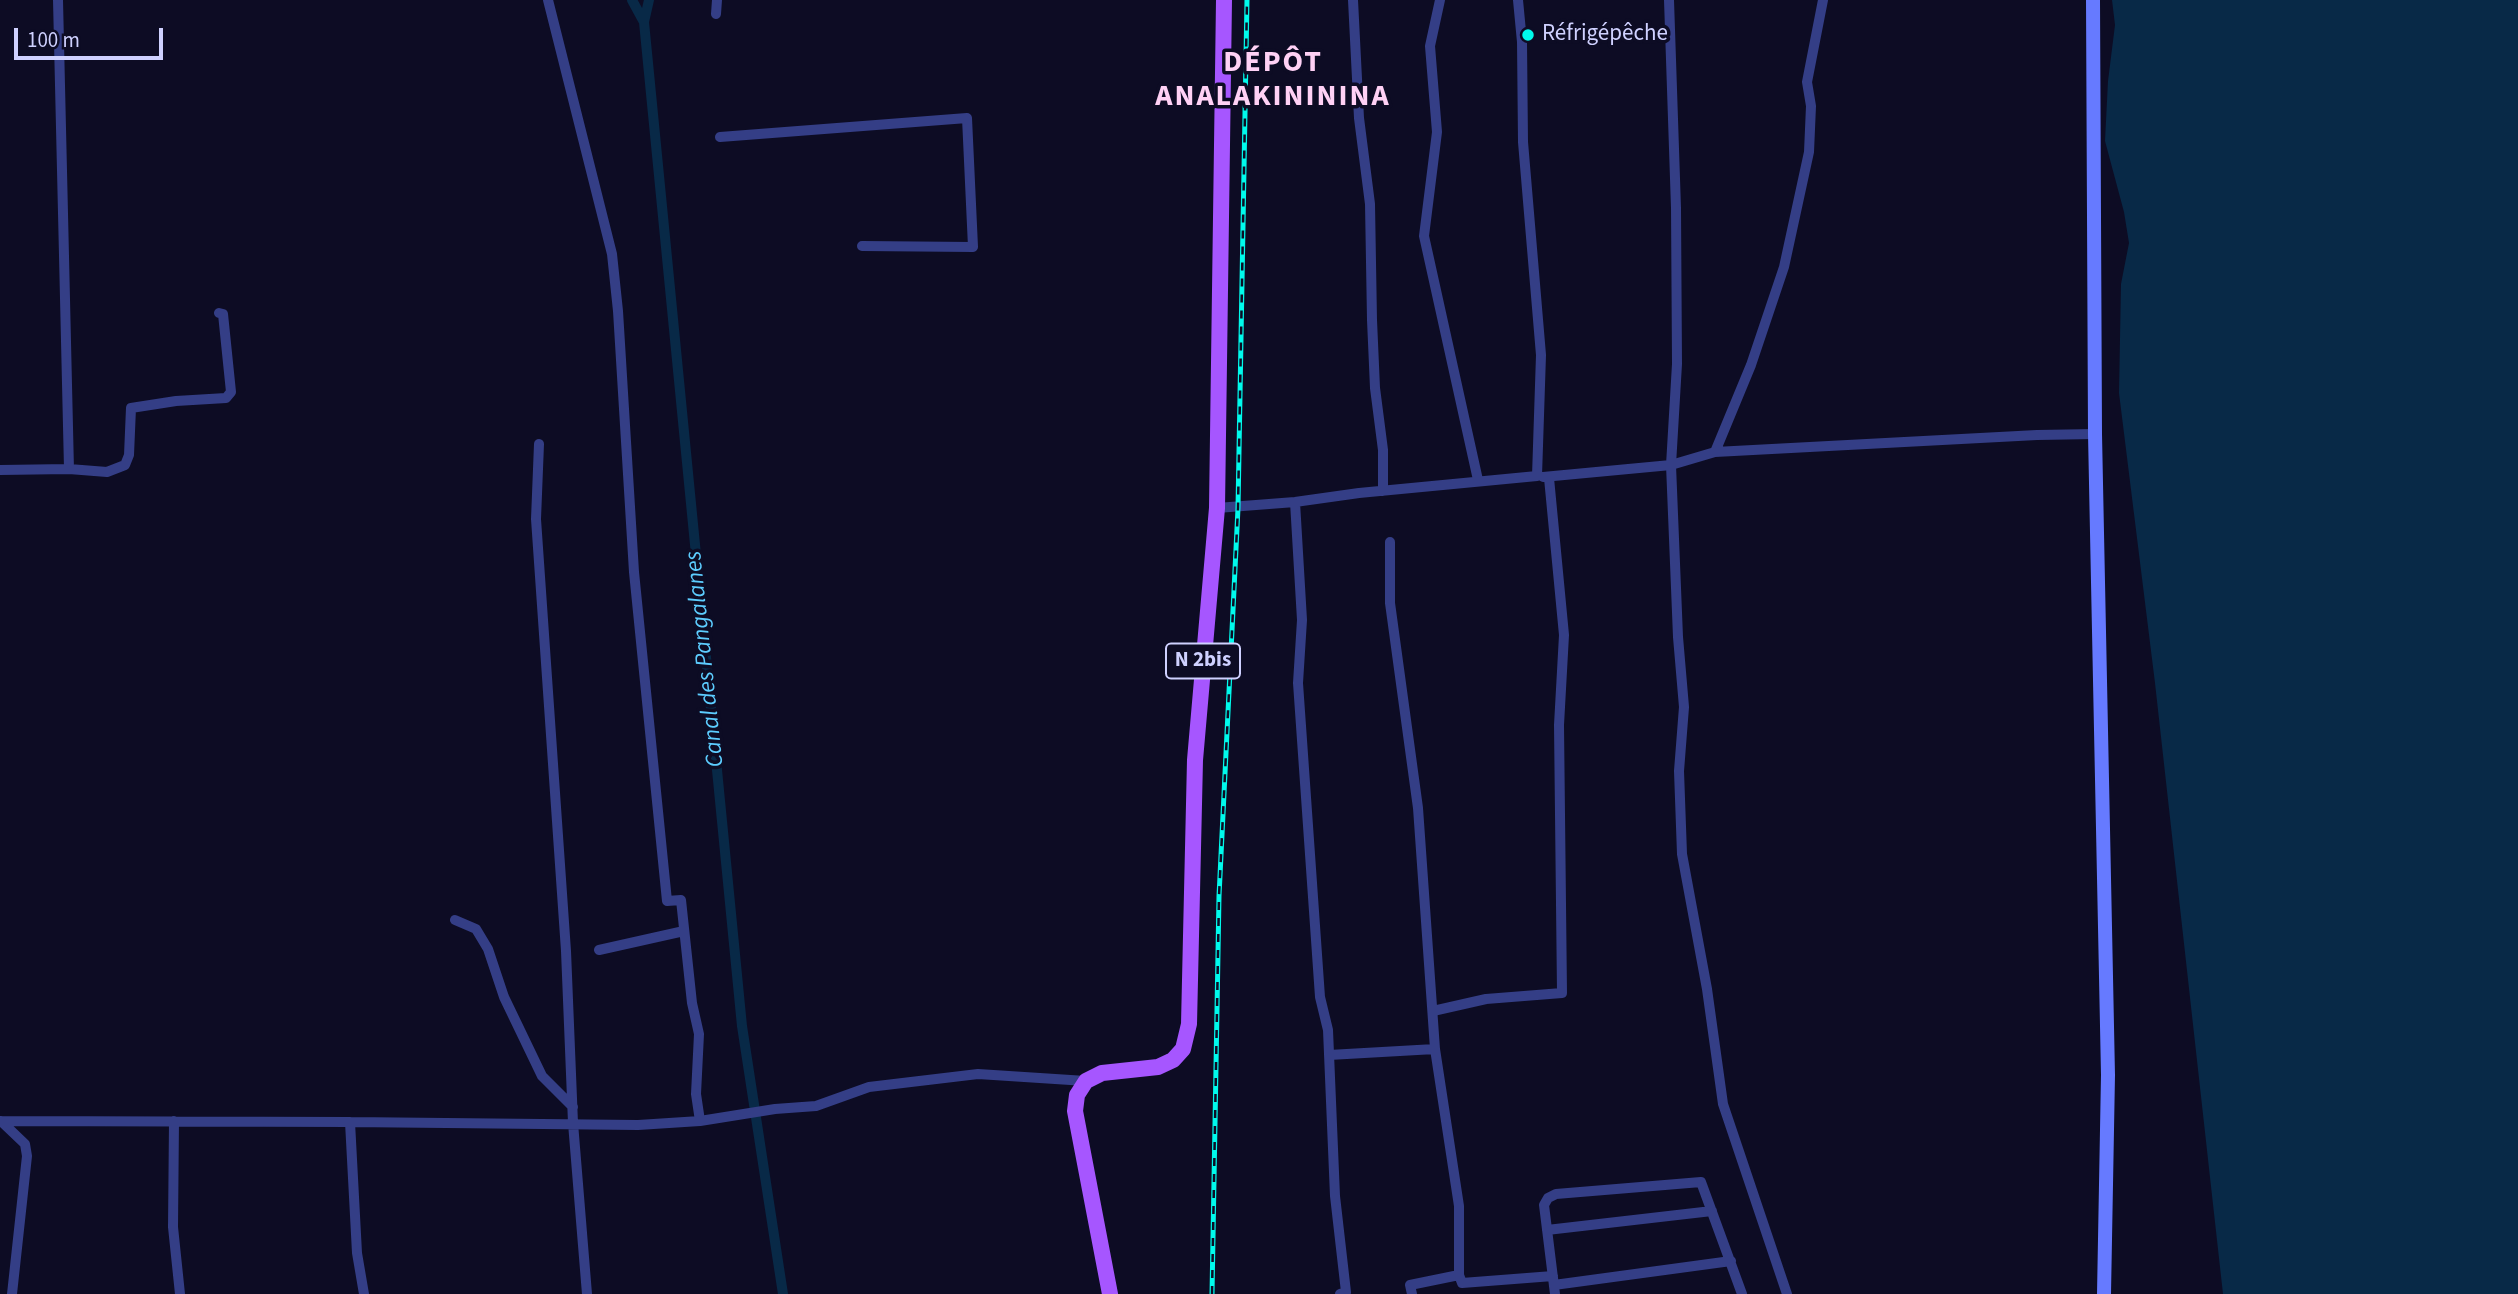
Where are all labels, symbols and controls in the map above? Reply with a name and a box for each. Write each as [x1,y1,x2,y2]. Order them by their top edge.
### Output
scale bar [18,14,166,58]
place label: Réfrigépêche [1542,21,1668,49]
text: 100 m [27,25,80,55]
marker: Réfrigépêche [1520,27,1536,43]
district label: DÉPÔT ANALAKINININA [1157,46,1389,116]
water label: Canal des Pangalanes [680,549,732,769]
road number: N 2bis [1166,644,1240,678]

